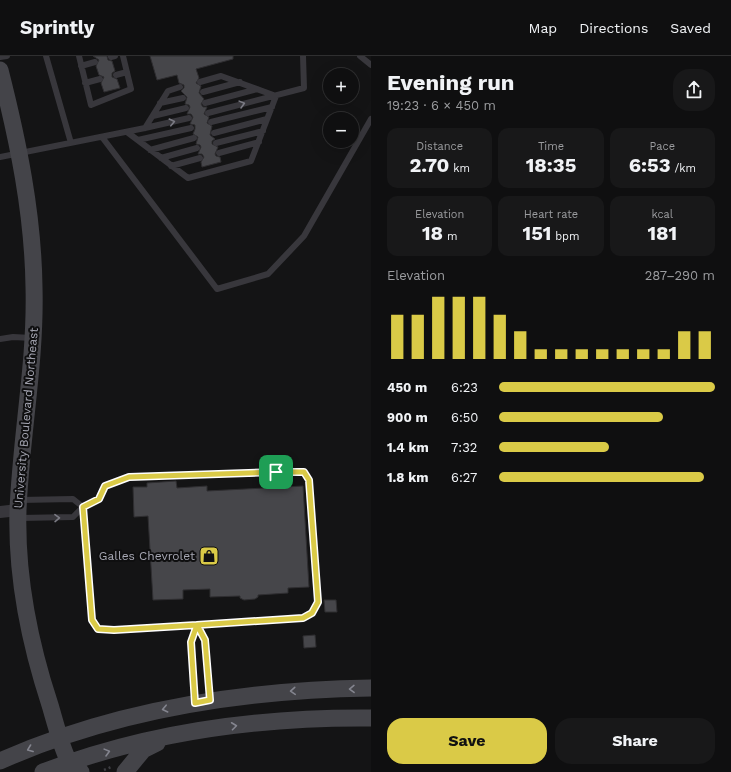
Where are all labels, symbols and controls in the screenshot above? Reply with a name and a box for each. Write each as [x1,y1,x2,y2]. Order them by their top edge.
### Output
text: Sprintly [20,16,94,39]
text: Map [529,20,557,36]
text: Directions [579,20,648,36]
text: Saved [670,20,711,36]
map controls [323,68,359,148]
button: + [323,68,359,104]
button: share [673,69,715,111]
text: Evening run [387,70,515,95]
text: 19:23 · 6 × 450 m [387,98,496,113]
one-way arrow [239,101,245,109]
button: − [323,112,359,148]
one-way arrow [168,119,175,127]
text: Distance [416,140,463,153]
text: Time [538,140,564,153]
text: Pace [650,140,675,153]
text: 2.70 [409,153,449,177]
text: 18:35 [526,153,576,177]
text: 6:53 [629,153,671,177]
text: km [449,162,470,175]
text: /km [671,162,696,175]
text: Elevation [415,208,464,221]
text: Heart rate [524,208,578,221]
text: kcal [651,208,673,221]
text: 18 [422,221,443,245]
text: 151 [523,221,551,245]
text: 181 [647,221,677,245]
text: m [443,230,457,243]
text: bpm [551,230,579,243]
text: Elevation [387,268,445,283]
text: 287–290 m [645,268,715,283]
street label: University Boulevard Northeast [11,327,41,509]
text: 450 m [387,380,427,395]
text: 6:23 [451,380,478,395]
text: 900 m [387,410,428,425]
text: 6:50 [451,410,478,425]
text: 1.4 km [387,440,429,455]
text: 7:32 [451,440,477,455]
pin [259,455,293,489]
icon: arrive [265,461,287,483]
text: 1.8 km [387,470,429,485]
text: 6:27 [451,470,477,485]
one-way arrow [54,513,60,522]
shop icon: Galles Chevrolet [198,545,220,567]
place label: Galles Chevrolet [99,549,195,563]
one-way arrow [349,684,355,693]
one-way arrow [290,686,296,695]
one-way arrow [161,704,168,712]
button: Save [387,718,547,764]
button: Share [555,718,715,764]
one-way arrow [231,722,237,731]
one-way arrow [26,744,33,752]
one-way arrow [104,748,110,756]

